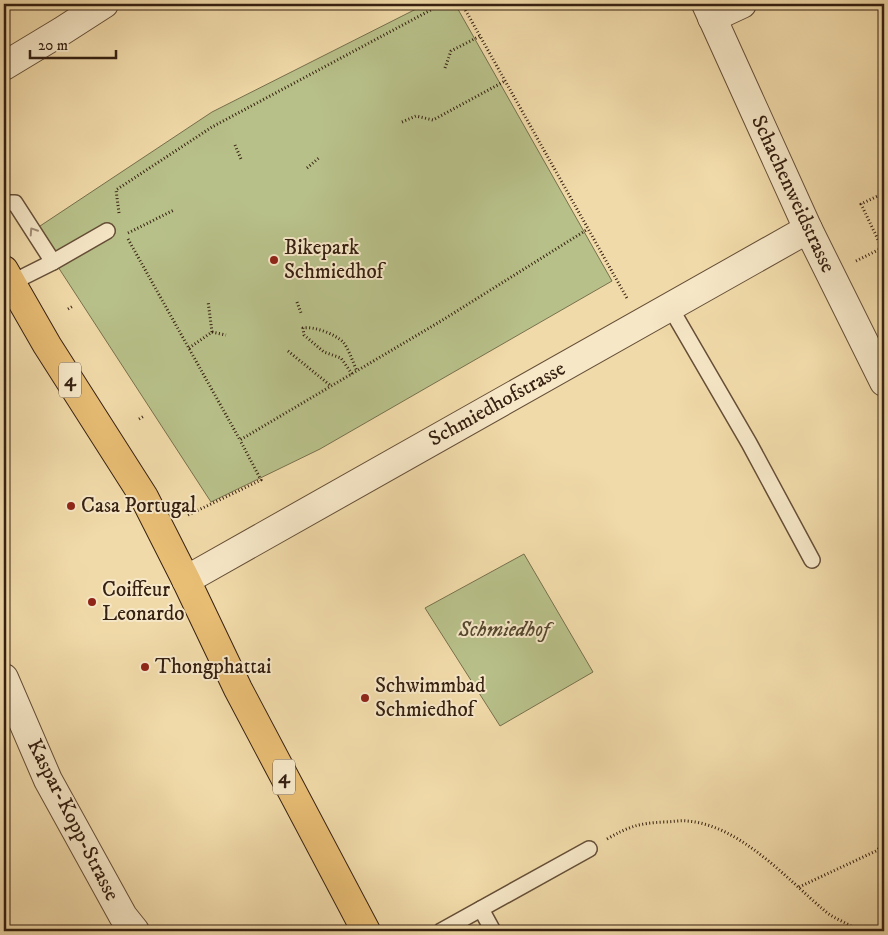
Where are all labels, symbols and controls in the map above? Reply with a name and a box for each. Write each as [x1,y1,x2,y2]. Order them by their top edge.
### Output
scale bar [30,28,116,60]
text: 20 m [38,36,68,55]
street label: Schachenweidstrasse [745,111,841,277]
one-way arrow [30,227,39,236]
place label: Bikepark Schmiedhof [284,235,387,285]
marker: Bikepark Schmiedhof [268,254,280,266]
street label: Schmiedhofstrasse [424,356,570,452]
road number: 4 [59,362,81,398]
place label: Casa Portugal [81,493,197,519]
marker: Casa Portugal [65,500,77,512]
place label: Coiffeur Leonardo [102,577,184,627]
marker: Coiffeur Leonardo [86,596,98,608]
park label: Schmiedhof [457,617,555,643]
place label: Thongphattai [155,654,271,680]
marker: Thongphattai [139,661,151,673]
place label: Schwimmbad Schmiedhof [375,673,486,723]
marker: Schwimmbad Schmiedhof [359,692,371,704]
street label: Kaspar-Kopp-Strasse [21,735,125,905]
road number: 4 [273,760,295,794]

